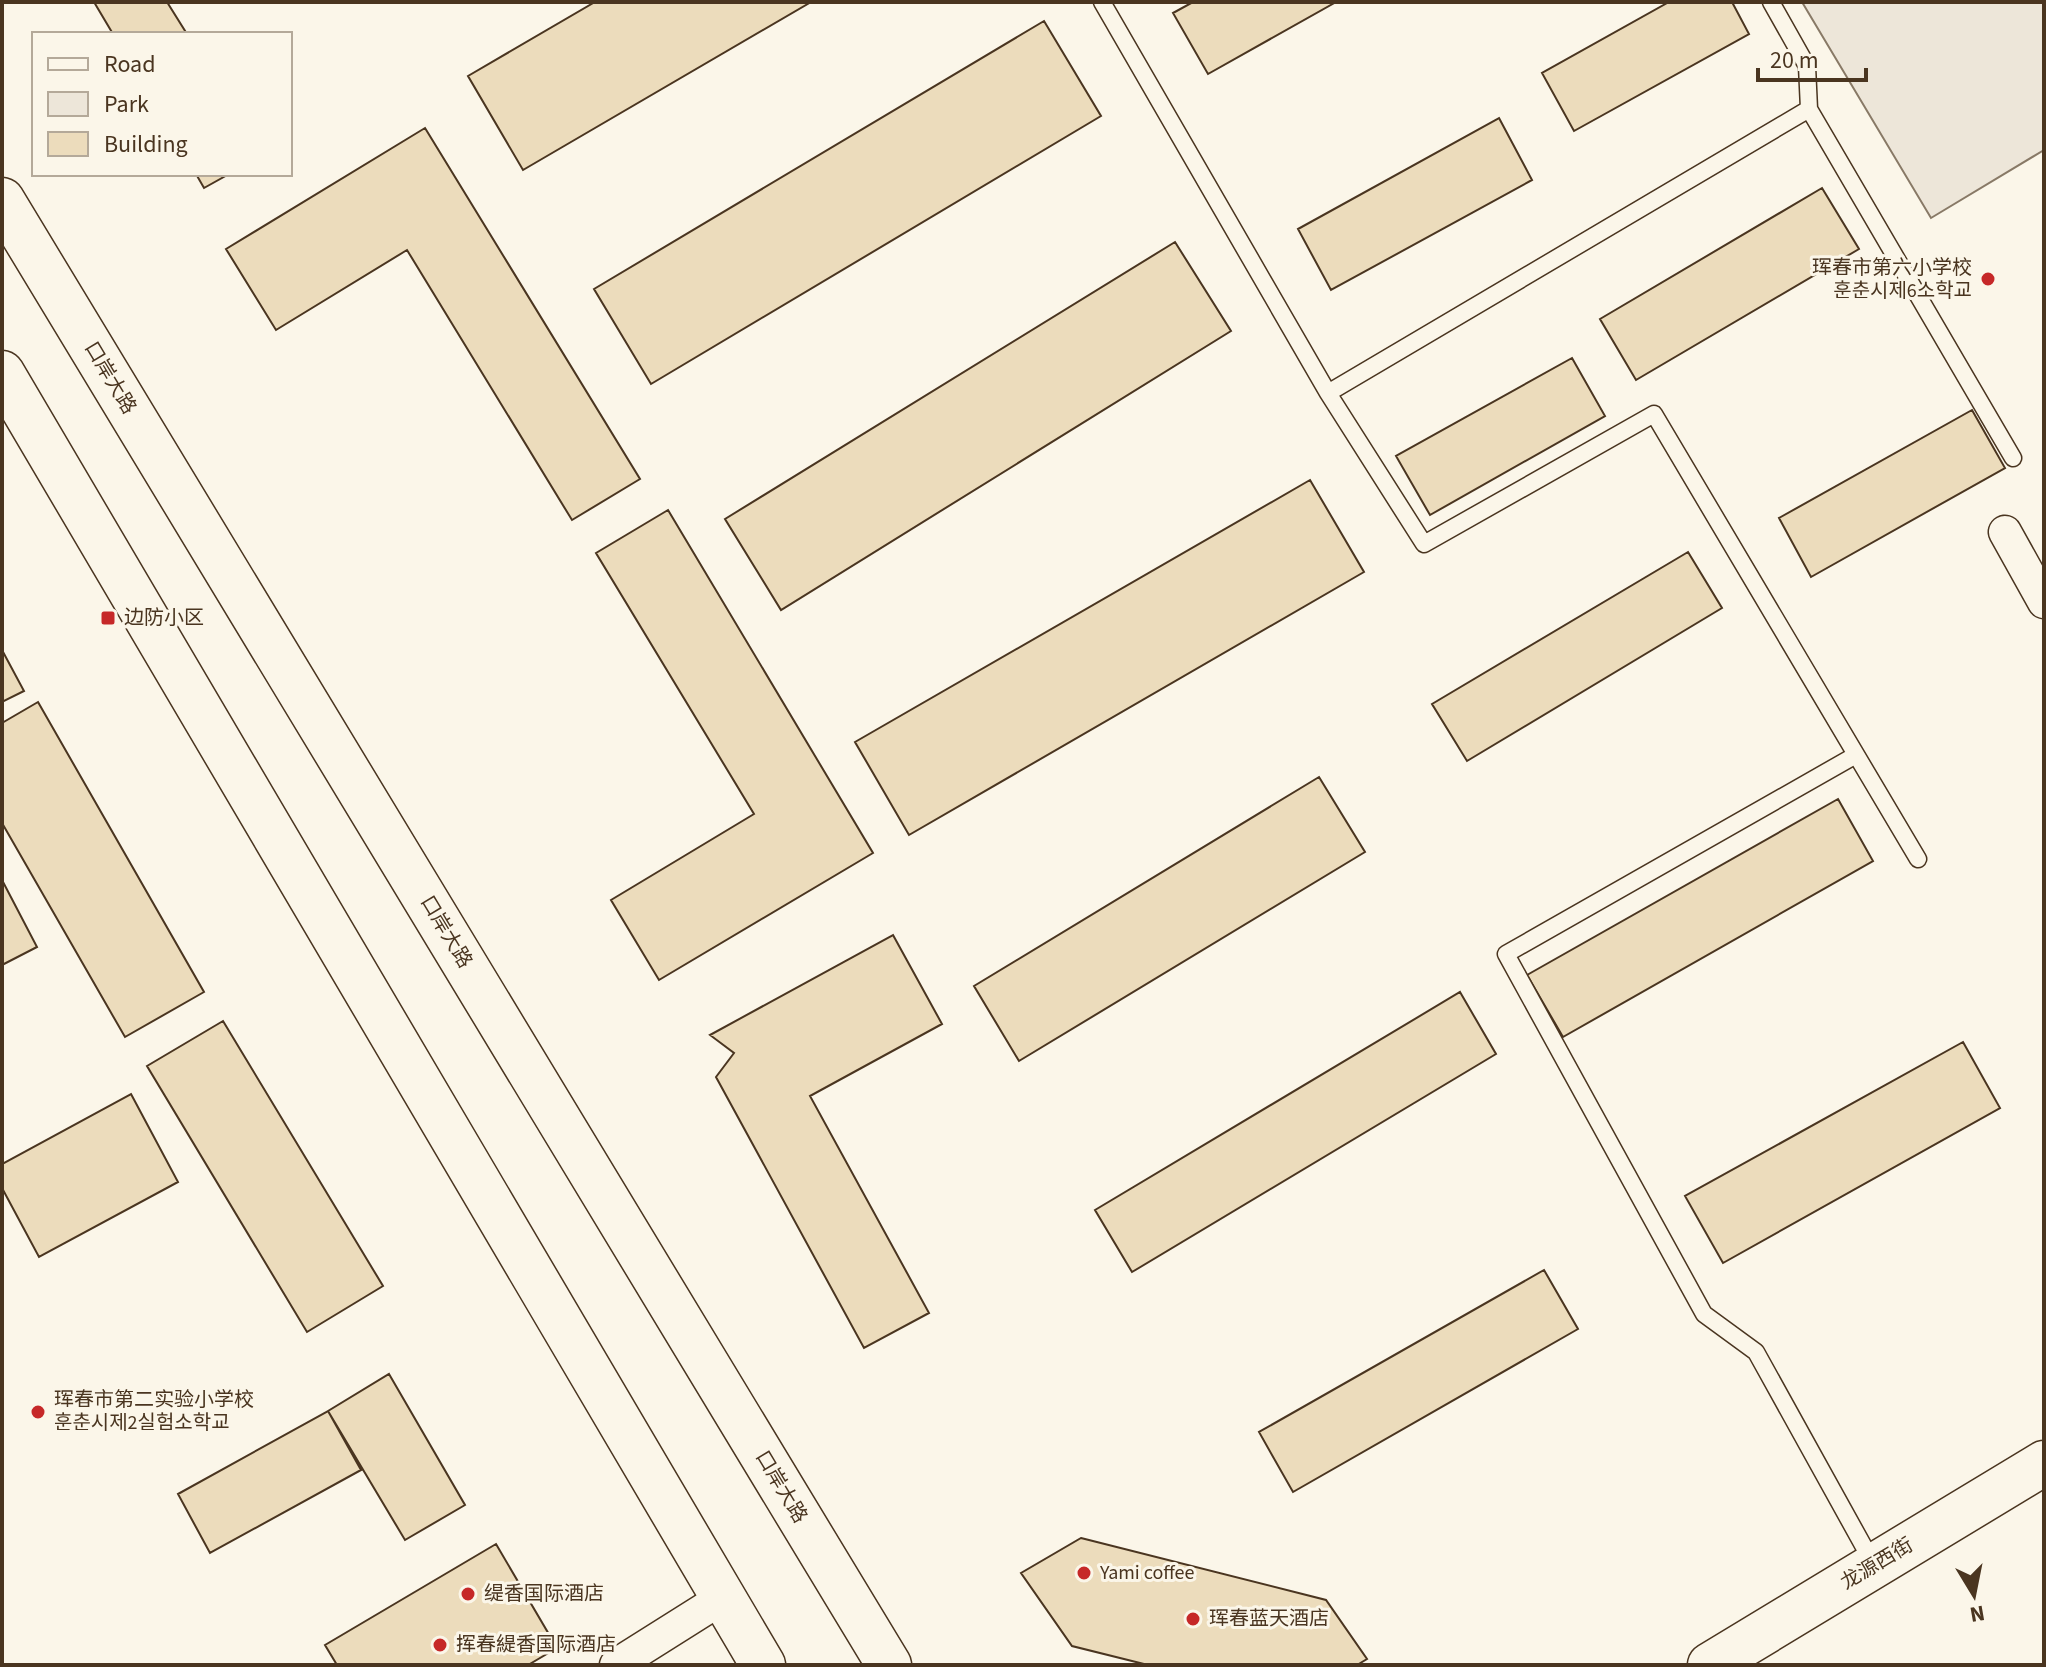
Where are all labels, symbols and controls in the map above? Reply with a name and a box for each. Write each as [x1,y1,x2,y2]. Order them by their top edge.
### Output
legend [32,32,292,176]
scale bar [1758,32,1866,82]
text: 20 m [1770,43,1819,78]
text: Road [104,47,156,82]
text: Park [104,87,149,122]
text: Building [104,127,188,162]
place label: 珲春市第六小学校 훈춘시제6소학교 [1812,254,1972,305]
marker: 珲春市第六小学校 훈춘시제6소학교 [1979,270,1997,288]
street label: 口岸大路 [77,337,143,419]
place label: 边防小区 [124,604,204,632]
marker: 边防小区 [99,609,117,627]
street label: 口岸大路 [413,891,479,973]
place label: 珲春市第二实验小学校 훈춘시제2실험소학교 [54,1386,254,1437]
marker: 珲春市第二实验小学校 훈춘시제2실험소학교 [29,1403,47,1421]
street label: 口岸大路 [748,1446,814,1528]
street label: 龙源西街 [1836,1531,1918,1597]
north arrow [1934,1555,2014,1635]
place label: Yami coffee [1099,1559,1195,1587]
marker: Yami coffee [1075,1564,1093,1582]
place label: 缇香国际酒店 [484,1580,604,1608]
marker: 缇香国际酒店 [459,1585,477,1603]
text: N [1967,1597,1987,1631]
place label: 珲春蓝天酒店 [1209,1605,1329,1633]
marker: 珲春蓝天酒店 [1184,1610,1202,1628]
place label: 挥春緹香国际酒店 [456,1631,616,1659]
marker: 挥春緹香国际酒店 [431,1636,449,1654]

